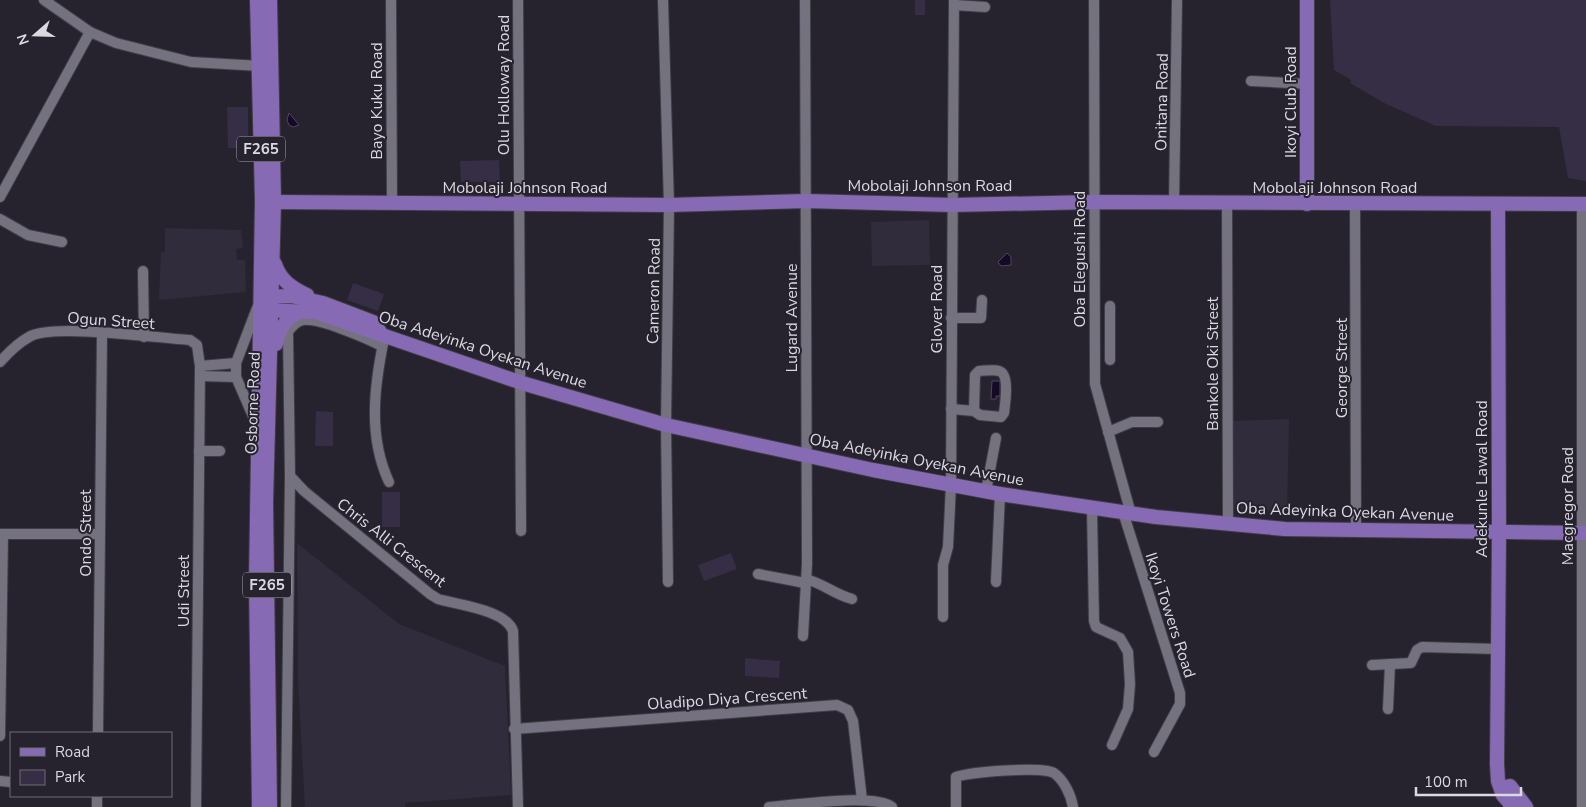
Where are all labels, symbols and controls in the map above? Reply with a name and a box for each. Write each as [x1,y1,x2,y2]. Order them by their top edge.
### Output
north arrow [10,10,60,60]
street label: Olu Holloway Road [493,15,515,155]
text: N [13,31,34,47]
street label: Bayo Kuku Road [366,42,388,160]
street label: Ikoyi Club Road [1280,46,1302,158]
street label: Onitana Road [1150,53,1174,151]
road number: F265 [237,136,285,162]
street label: Mobolaji Johnson Road [848,175,1012,197]
street label: Mobolaji Johnson Road [443,177,607,199]
street label: Mobolaji Johnson Road [1253,177,1417,199]
street label: Oba Elegushi Road [1069,191,1091,327]
street label: Cameron Road [642,238,666,344]
street label: Lugard Avenue [781,264,803,372]
street label: Glover Road [926,265,948,353]
street label: Bankole Oki Street [1202,297,1224,431]
street label: Oba Adeyinka Oyekan Avenue [376,306,590,394]
street label: Ogun Street [67,307,156,335]
street label: George Street [1331,317,1353,418]
street label: Osborne Road [240,351,266,455]
street label: Adekunle Lawal Road [1471,400,1493,558]
street label: Oba Adeyinka Oyekan Avenue [808,428,1026,492]
street label: Macgregor Road [1557,447,1579,565]
street label: Ondo Street [75,489,97,577]
street label: Chris Alli Crescent [332,493,451,593]
street label: Oba Adeyinka Oyekan Avenue [1236,497,1454,527]
street label: Ikoyi Towers Road [1139,550,1201,681]
street label: Udi Street [173,554,195,627]
road number: F265 [243,572,291,598]
street label: Oladipo Diya Crescent [646,682,808,716]
legend [10,732,172,797]
text: Road [55,742,90,762]
scale bar [1416,764,1521,796]
text: Park [55,767,85,787]
text: 100 m [1424,772,1468,792]

